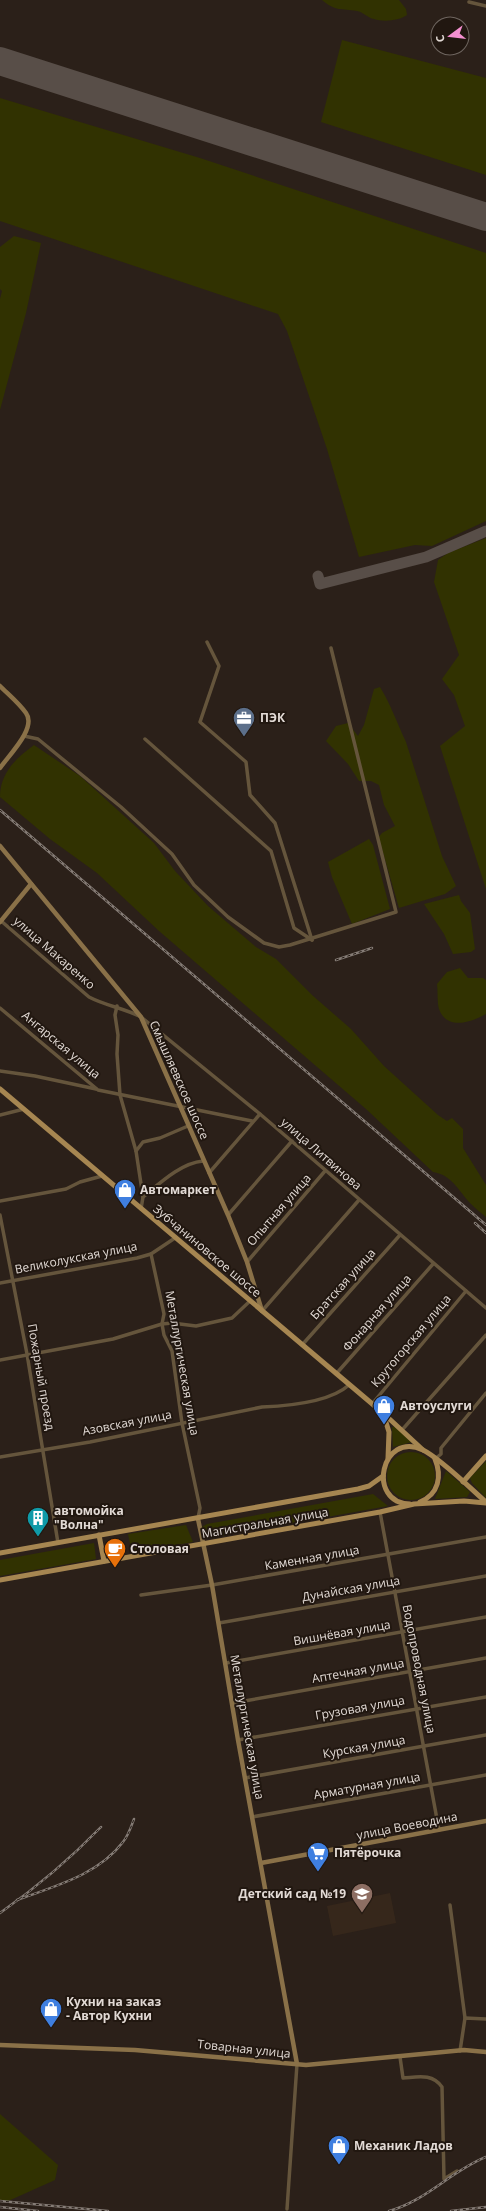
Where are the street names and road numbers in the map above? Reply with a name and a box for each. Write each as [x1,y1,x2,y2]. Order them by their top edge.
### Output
street label: улица Макаренко [10,912,99,993]
street label: Ангарская улица [19,1007,104,1082]
street label: Смышляевское шоссе [146,1018,213,1142]
street label: улица Литвинова [277,1114,366,1194]
street label: Опытная улица [243,1170,315,1249]
street label: Зубчаниновское шоссе [150,1200,265,1301]
street label: Великолукская улица [13,1237,139,1278]
street label: Братская улица [306,1245,379,1323]
street label: Фонарная улица [338,1270,415,1355]
street label: Металлургическая улица [161,1289,204,1437]
street label: Крутогорская улица [367,1291,455,1391]
street label: Пожарный проезд [24,1322,59,1432]
street label: Азовская улица [81,1406,173,1439]
street label: Магистральная улица [200,1503,330,1542]
street label: Каменная улица [263,1541,361,1574]
street label: Дунайская улица [301,1572,401,1605]
street label: Водопроводная улица [399,1603,440,1735]
street label: Вишнёвая улица [292,1616,392,1649]
street label: Металлургическая улица [226,1653,269,1801]
street label: Аптечная улица [310,1654,405,1687]
street label: Грузовая улица [314,1691,406,1724]
street label: Курская улица [321,1731,407,1762]
street label: Арматурная улица [312,1768,422,1803]
street label: улица Воеводина [355,1807,459,1844]
street label: Товарная улица [197,2035,291,2062]

